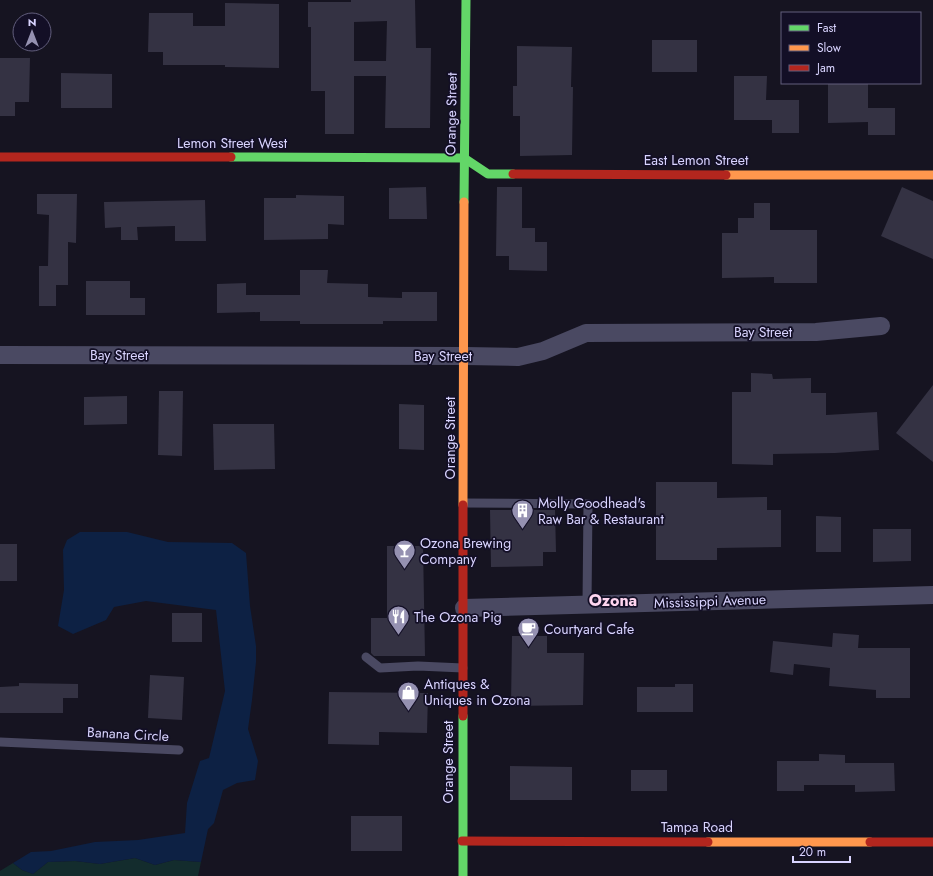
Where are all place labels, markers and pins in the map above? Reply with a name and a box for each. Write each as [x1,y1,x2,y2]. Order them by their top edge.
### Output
place label: Molly Goodhead's Raw Bar & Restaurant [538,493,664,529]
building icon: Molly Goodhead's Raw Bar & Restaurant [510,498,536,531]
place label: Ozona Brewing Company [420,533,511,569]
bar icon: Ozona Brewing Company [392,538,418,571]
restaurant icon: The Ozona Pig [385,604,411,637]
place label: The Ozona Pig [414,607,502,627]
cafe icon: Courtyard Cafe [516,616,542,649]
place label: Courtyard Cafe [544,619,634,639]
place label: Antiques & Uniques in Ozona [424,674,530,710]
shop icon: Antiques & Uniques in Ozona [395,679,421,712]

